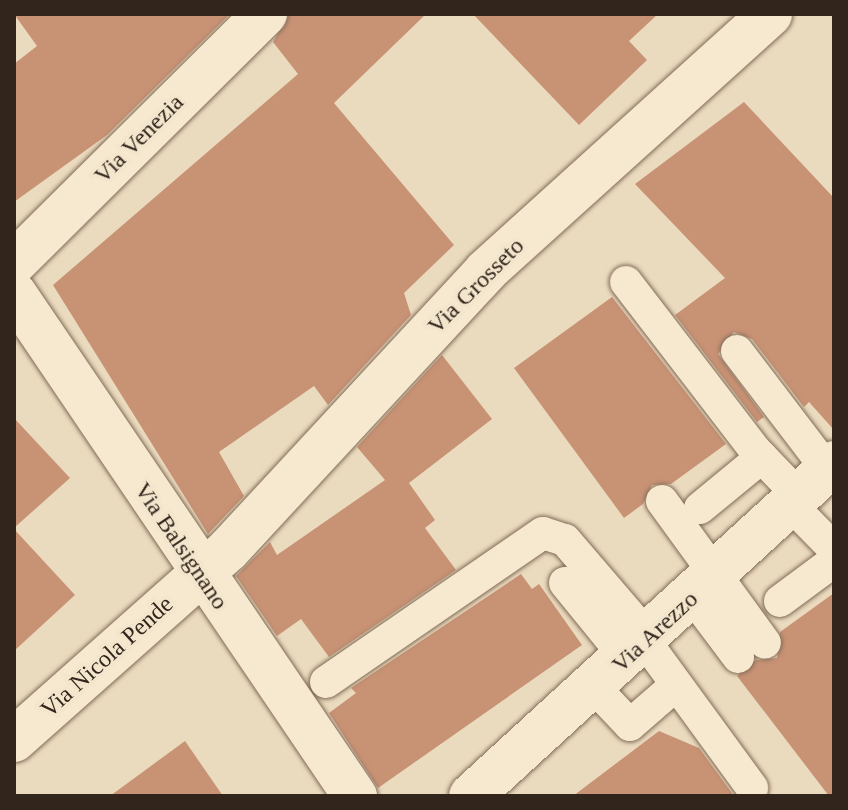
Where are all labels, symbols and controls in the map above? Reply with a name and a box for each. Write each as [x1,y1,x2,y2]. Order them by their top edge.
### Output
street label: Via Venezia [88,88,190,190]
street label: Via Grosseto [422,232,530,340]
street label: Via Balsignano [128,477,234,615]
street label: Via Arezzo [606,584,704,680]
street label: Via Nicola Pende [35,590,179,724]

